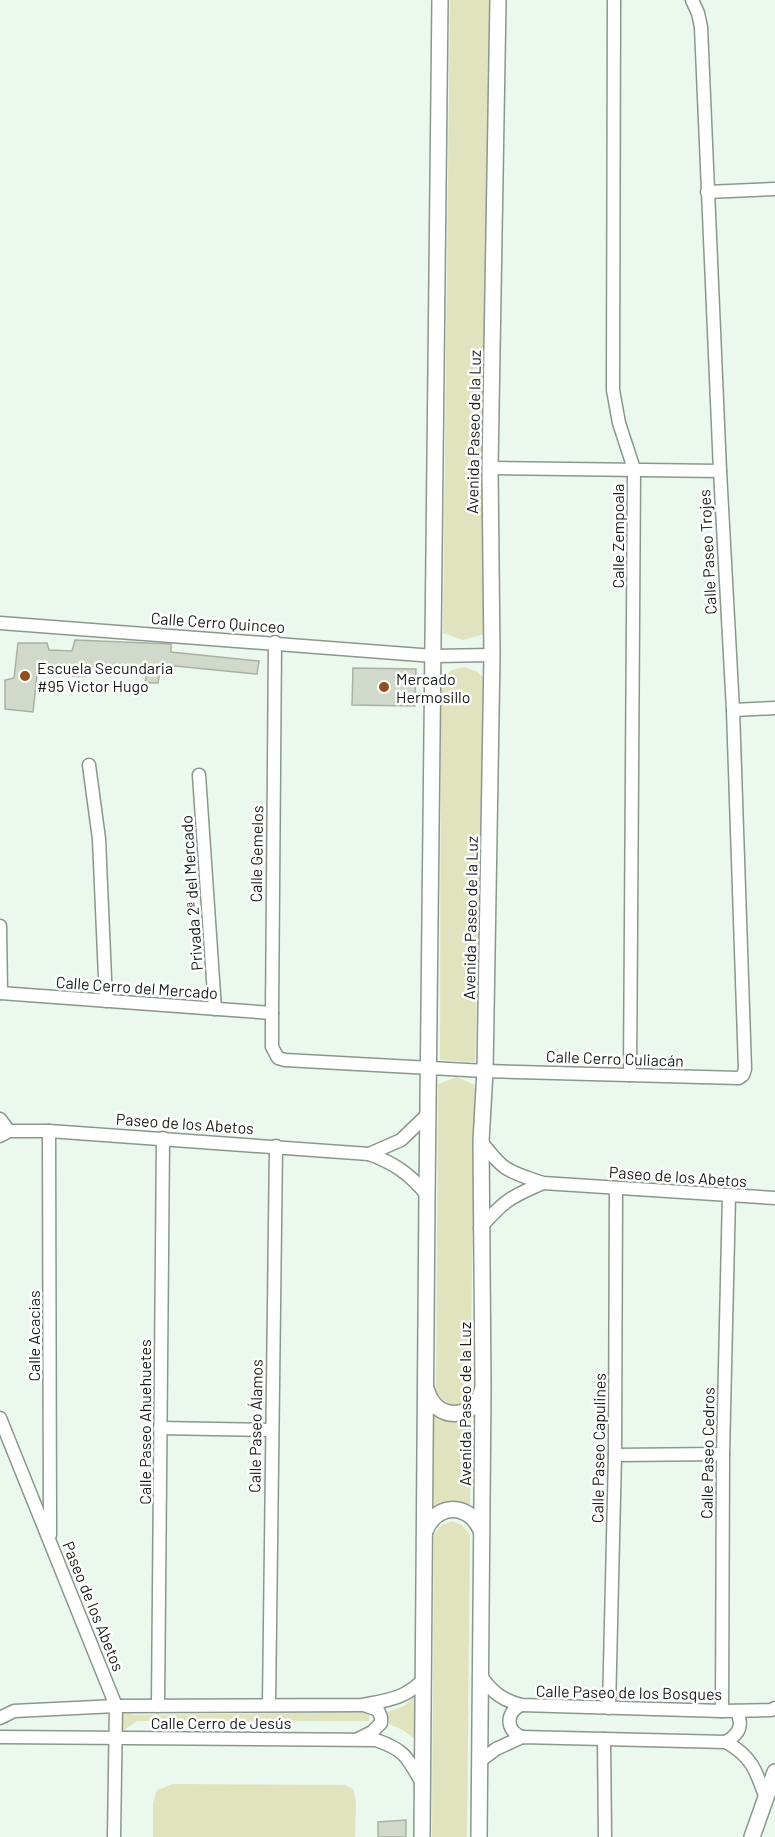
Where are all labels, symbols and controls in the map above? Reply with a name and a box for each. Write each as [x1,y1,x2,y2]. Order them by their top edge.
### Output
street label: Avenida Paseo de la Luz [462,350,484,514]
street label: Calle Zempoala [608,484,627,588]
street label: Calle Paseo Trojes [694,489,720,615]
street label: Calle Cerro Quinceo [150,608,286,636]
place label: Escuela Secundaria #95 Victor Hugo [37,658,173,695]
marker: Escuela Secundaria #95 Victor Hugo [18,669,32,683]
place label: Mercado Hermosillo [396,669,471,706]
marker: Mercado Hermosillo [377,680,391,694]
street label: Calle Gemelos [246,805,266,903]
street label: Privada 2ª del Mercado [176,815,206,971]
street label: Avenida Paseo de la Luz [459,836,481,1000]
street label: Calle Cerro del Mercado [55,972,219,1002]
street label: Calle Cerro Culiacán [546,1046,684,1070]
street label: Paseo de los Abetos [115,1109,255,1137]
street label: Paseo de los Abetos [608,1162,748,1190]
street label: Calle Acacias [24,1290,43,1382]
street label: Avenida Paseo de la Luz [455,1322,474,1486]
street label: Calle Paseo Ahuehuetes [135,1339,154,1505]
street label: Calle Paseo Álamos [244,1359,266,1493]
street label: Calle Paseo Capulines [587,1373,609,1523]
street label: Calle Paseo Cedros [696,1387,718,1519]
street label: Paseo de los Abetos [59,1538,129,1674]
street label: Calle Paseo de los Bosques [536,1681,722,1703]
street label: Calle Cerro de Jesús [151,1713,291,1732]

